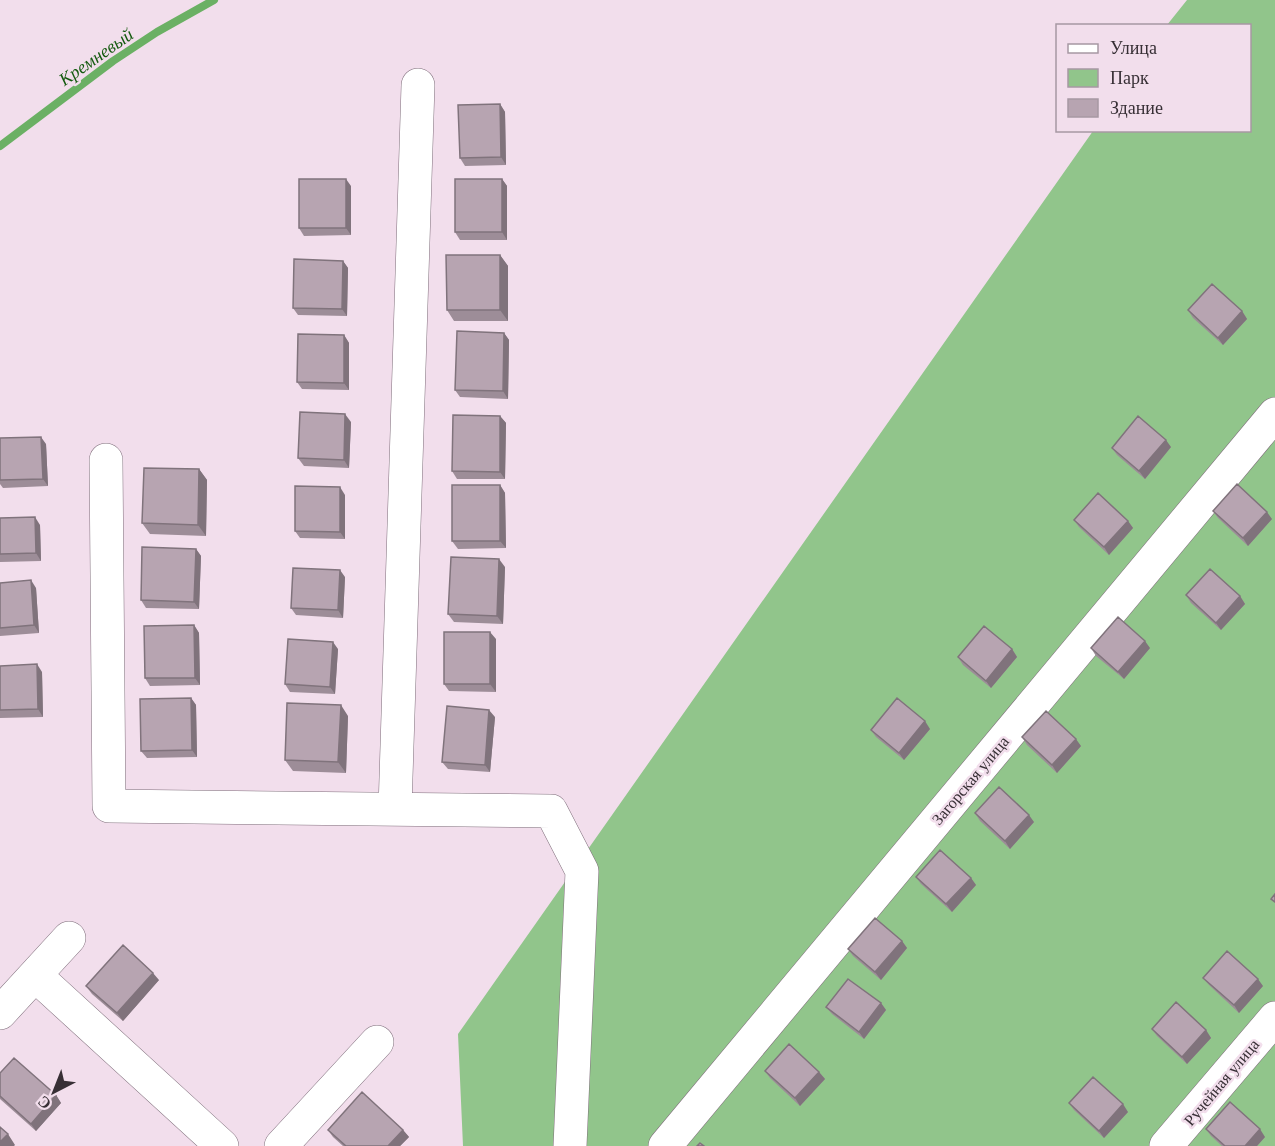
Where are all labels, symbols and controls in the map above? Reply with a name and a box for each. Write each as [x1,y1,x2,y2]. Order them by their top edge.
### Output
water label: Кремневый [54,24,137,90]
legend [1056,24,1251,132]
text: Улица [1110,38,1157,58]
text: Парк [1110,68,1149,88]
text: Здание [1110,98,1163,118]
street label: Загорская улица [929,733,1013,829]
street label: Ручейная улица [1180,1036,1263,1129]
north arrow [24,1062,84,1122]
text: С [34,1093,54,1113]

